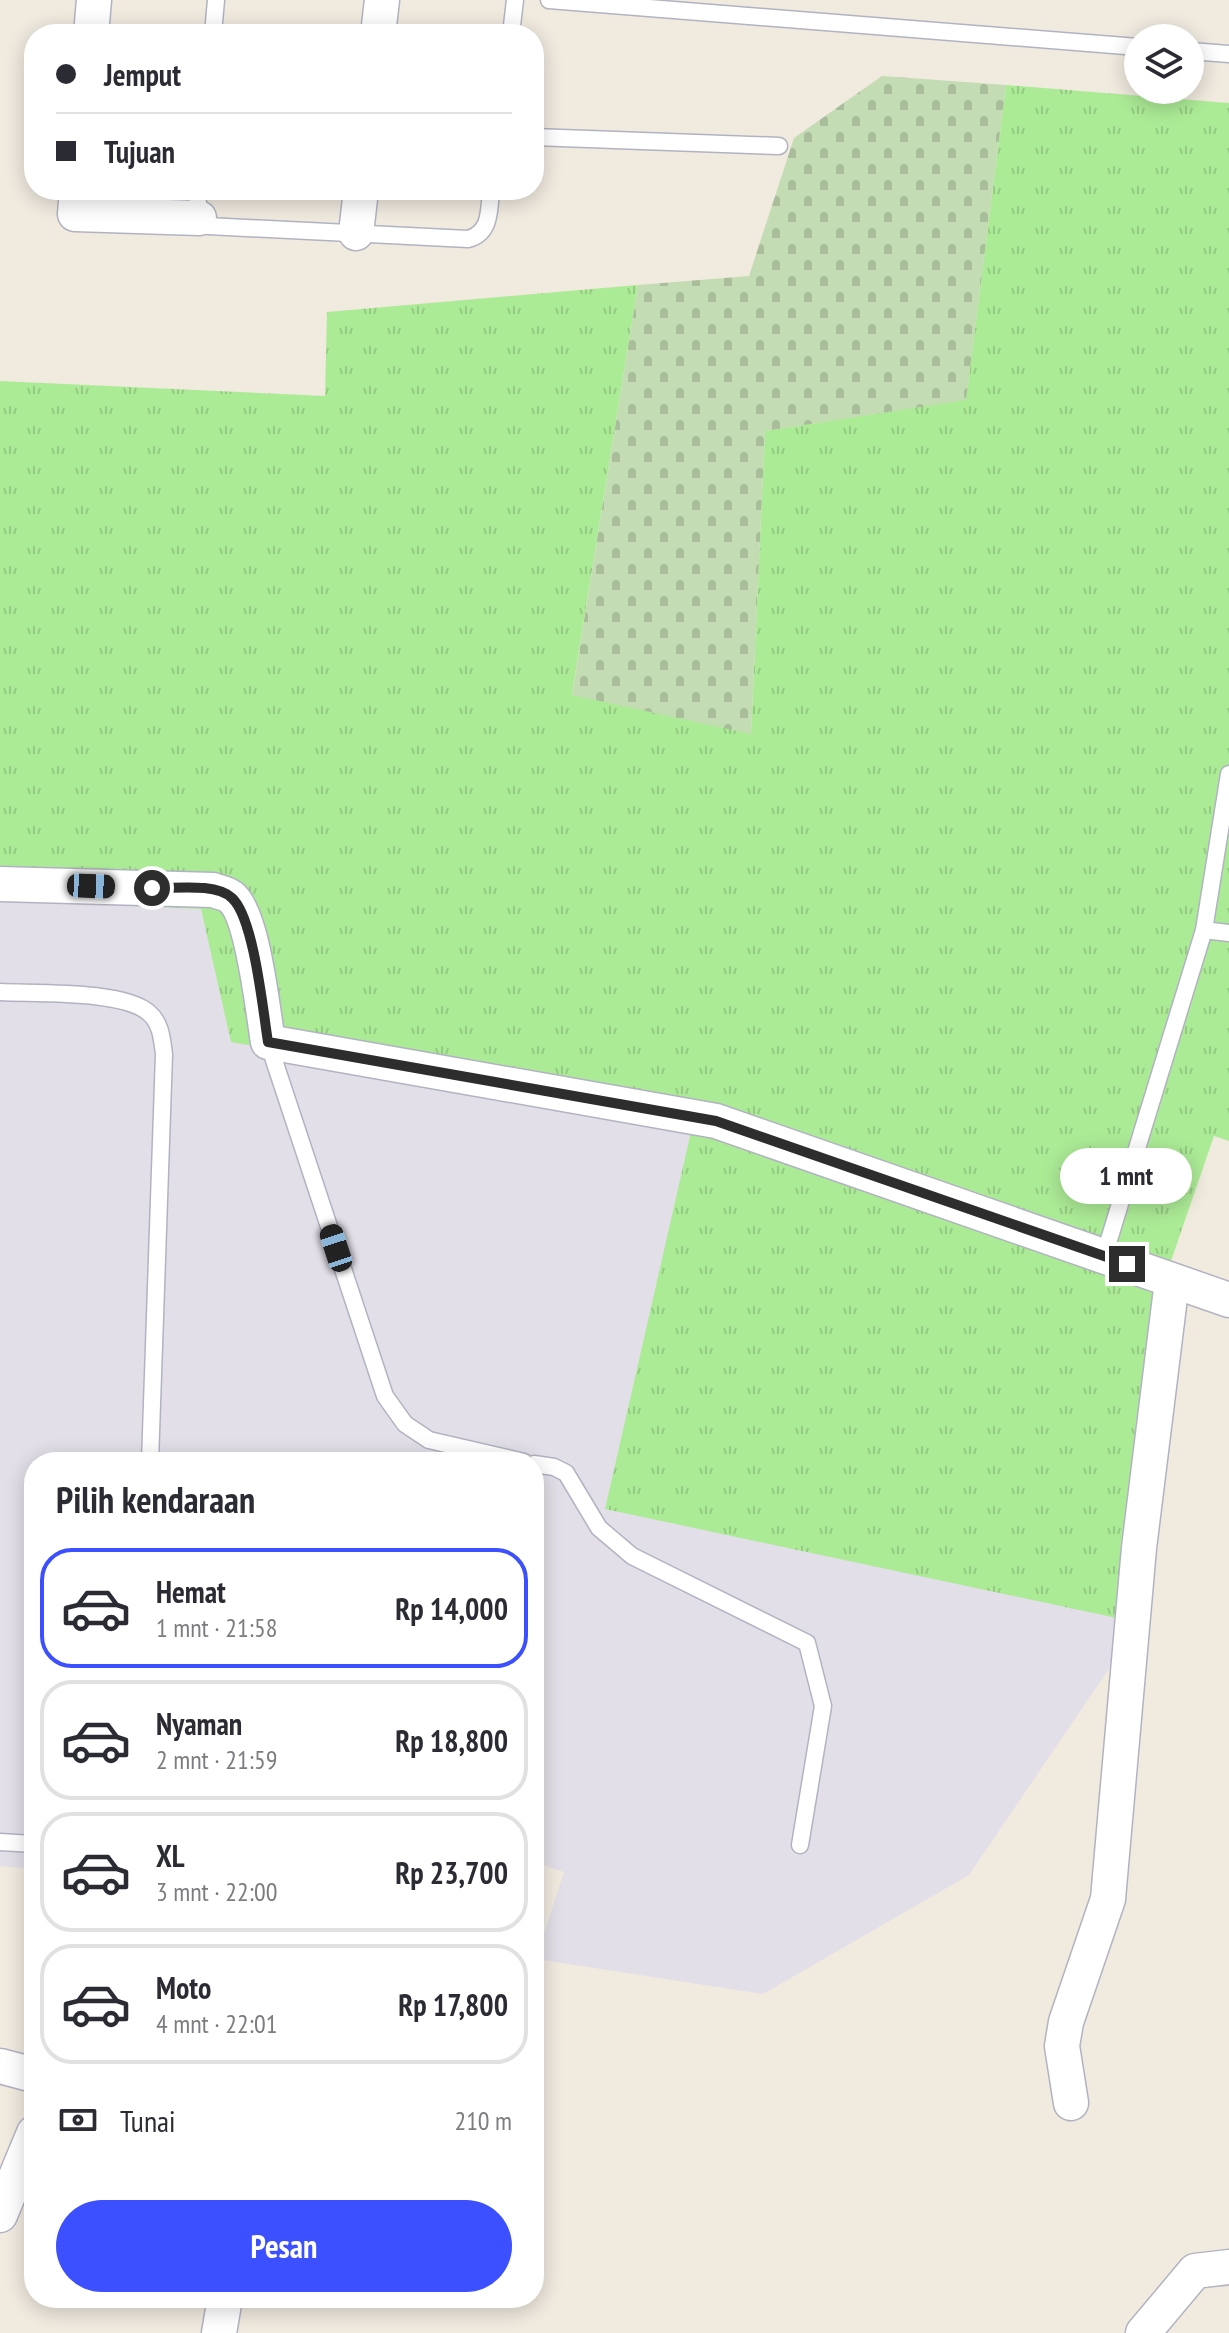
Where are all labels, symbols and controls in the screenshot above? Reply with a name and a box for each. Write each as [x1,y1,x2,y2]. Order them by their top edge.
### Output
map controls [1124,24,1204,104]
button: layers [1124,24,1204,104]
text: Jemput [104,55,181,94]
text: Tujuan [104,132,175,171]
route start [134,870,170,906]
car [67,873,115,899]
callout: 1 mnt [1061,1148,1193,1204]
text: 1 mnt [1099,1159,1153,1192]
car [317,1221,355,1275]
route end [1109,1246,1145,1282]
text: Pilih kendaraan [56,1476,255,1523]
icon: car [60,1572,132,1644]
text: Hemat [156,1572,226,1611]
text: Rp 14,000 [395,1589,508,1628]
text: 1 mnt · 21:58 [156,1611,277,1644]
icon: car [60,1704,132,1776]
text: Nyaman [156,1704,242,1743]
text: Rp 18,800 [395,1721,508,1760]
text: 2 mnt · 21:59 [156,1743,277,1776]
icon: car [60,1836,132,1908]
text: XL [156,1836,185,1875]
text: Rp 23,700 [395,1853,508,1892]
text: 3 mnt · 22:00 [156,1875,277,1908]
icon: car [60,1968,132,2040]
text: Moto [156,1968,211,2007]
text: Rp 17,800 [398,1985,508,2024]
text: 4 mnt · 22:01 [156,2007,277,2040]
icon: cash [56,2098,100,2142]
text: Tunai [120,2101,176,2140]
text: 210 m [454,2104,512,2137]
button: Pesan [56,2200,512,2292]

